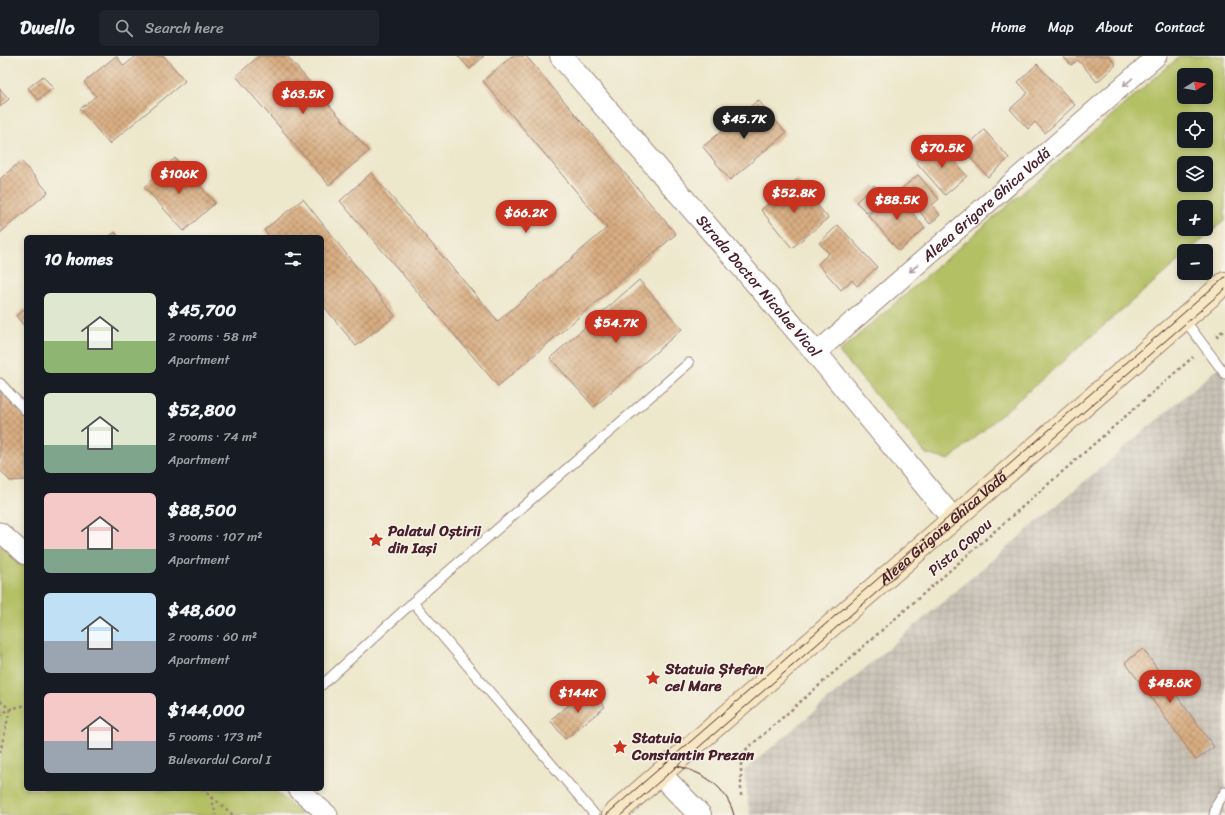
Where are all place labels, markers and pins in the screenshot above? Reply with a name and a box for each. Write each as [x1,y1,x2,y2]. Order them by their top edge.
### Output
pin: $63.5K [270,81,336,115]
pin: $45.7K [711,106,777,140]
pin: $70.5K [909,135,975,169]
pin: $106K [151,161,207,195]
pin: $52.8K [761,180,827,214]
pin: $88.5K [864,187,930,221]
pin: $66.2K [493,200,559,234]
pin: $54.7K [583,310,649,344]
place label: Palatul Oștirii din Iași [388,518,482,561]
place icon: Palatul Oștirii din Iași [367,531,385,549]
place label: Statuia Ștefan cel Mare [664,656,765,699]
place icon: Statuia Ștefan cel Mare [644,669,662,687]
pin: $48.6K [1137,670,1203,704]
pin: $144K [550,680,606,714]
place label: Statuia Constantin Prezan [631,725,755,768]
place icon: Statuia Constantin Prezan [611,738,629,756]

